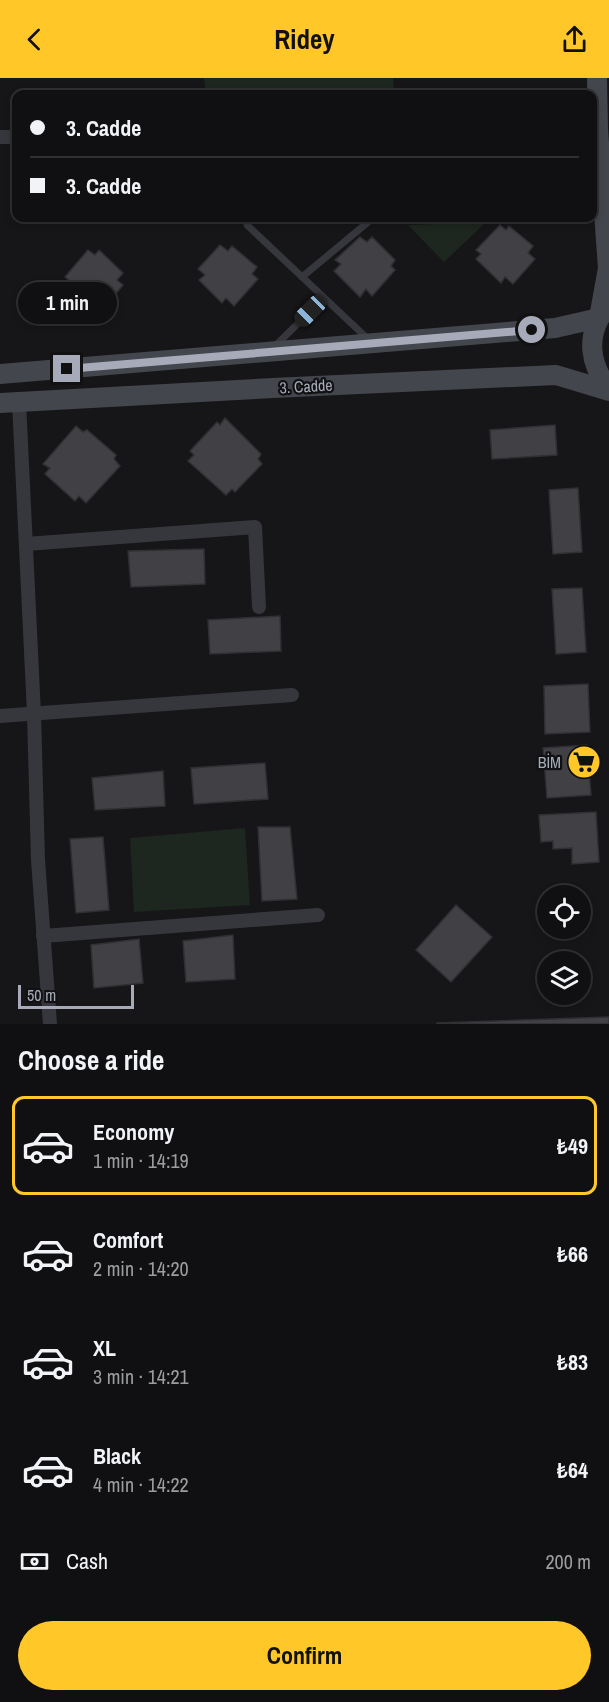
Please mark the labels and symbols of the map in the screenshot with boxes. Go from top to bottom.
callout: 1 min [17,282,116,324]
car [291,292,329,330]
route start [518,316,545,343]
route end [53,355,80,382]
street label: 3. Cadde [279,374,333,398]
supermarket icon: BİM [566,744,602,780]
place label: BİM [538,751,561,773]
scale bar [18,982,134,1010]

